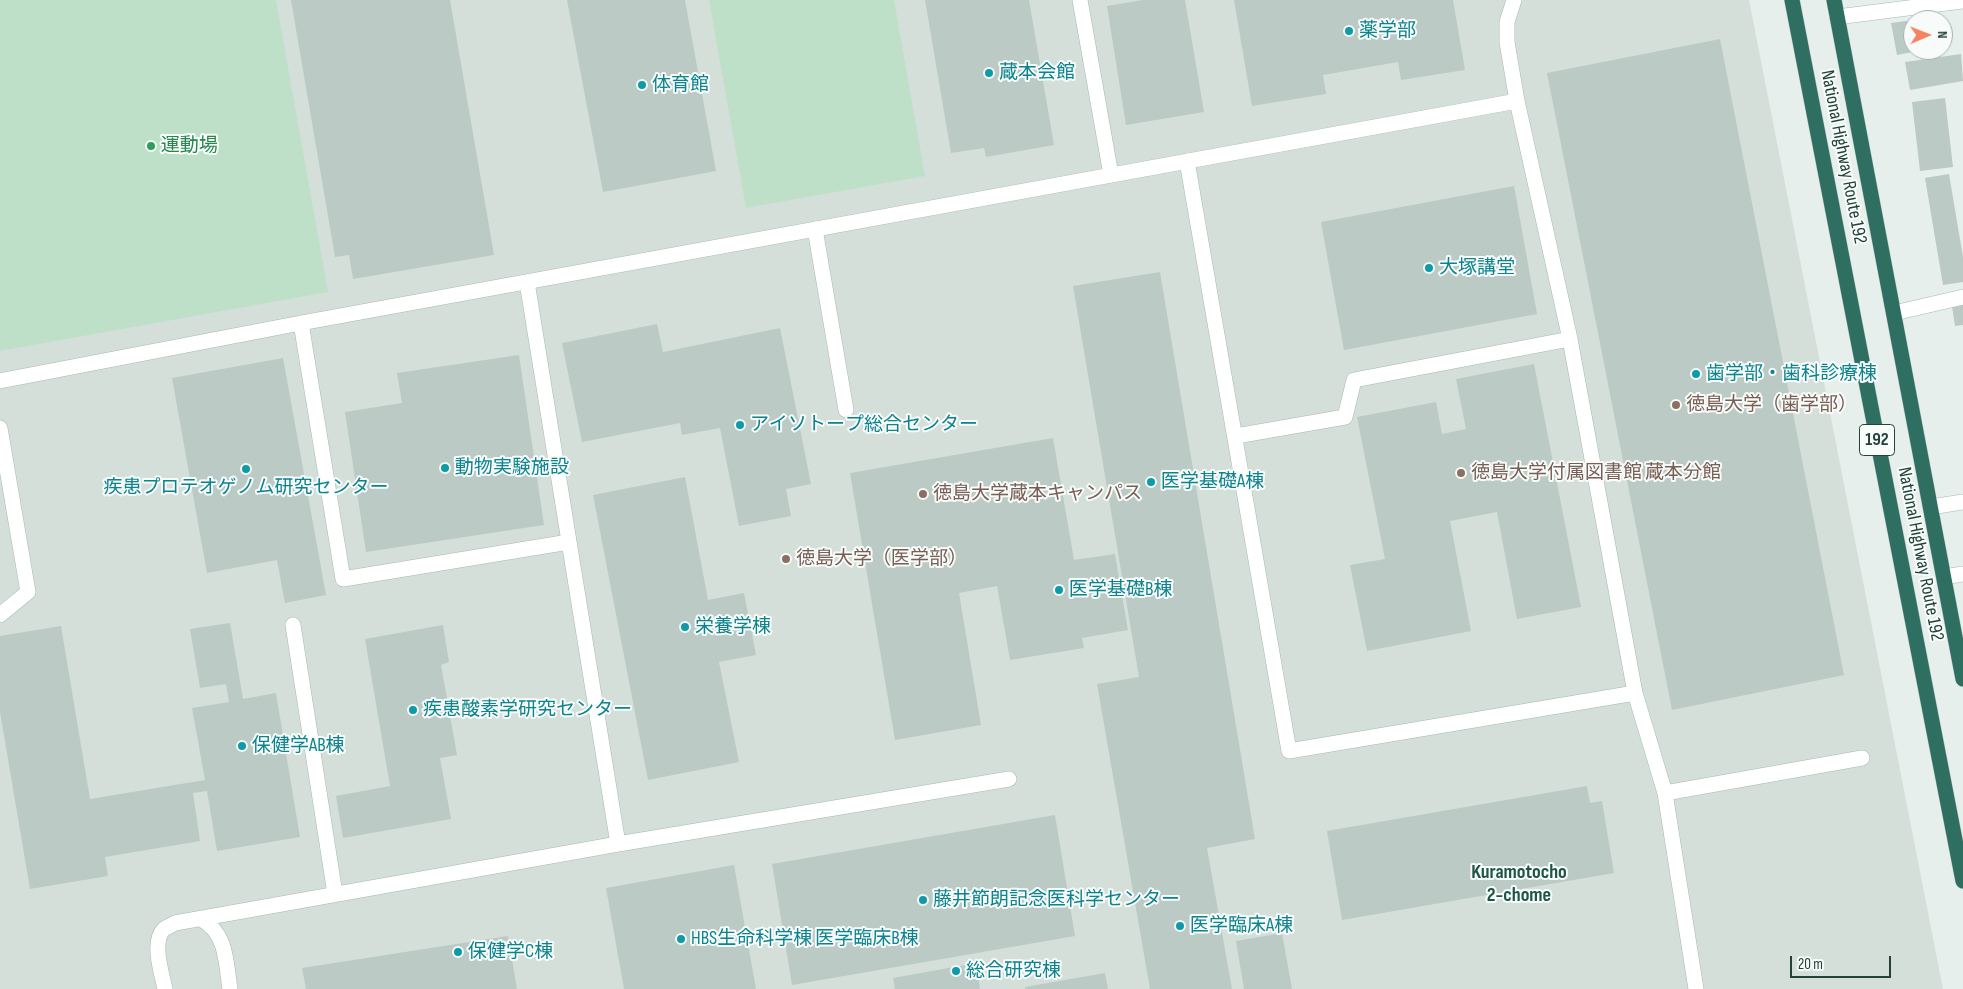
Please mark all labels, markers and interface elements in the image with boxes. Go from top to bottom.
north arrow [1903,10,1953,60]
place label: 薬学部 [1359,20,1416,42]
marker: 薬学部 [1343,25,1355,37]
text: N [1934,31,1951,39]
place label: 蔵本会館 [999,62,1075,84]
marker: 蔵本会館 [983,67,995,79]
street label: National Highway Route 192 [1815,68,1871,246]
place label: 体育館 [652,74,709,96]
marker: 体育館 [636,79,648,91]
place label: 運動場 [161,135,218,157]
marker: 運動場 [145,140,157,152]
place label: 大塚講堂 [1439,257,1515,279]
marker: 大塚講堂 [1423,262,1435,274]
place label: 歯学部・歯科診療棟 [1706,363,1877,385]
marker: 歯学部・歯科診療棟 [1690,368,1702,380]
place label: 徳島大学（歯学部） [1686,394,1857,416]
marker: 徳島大学（歯学部） [1670,399,1682,411]
place label: アイソトープ総合センター [750,414,978,436]
marker: アイソトープ総合センター [734,419,746,431]
road number: 192 [1860,424,1894,456]
place label: 動物実験施設 [455,457,569,479]
marker: 動物実験施設 [439,462,451,474]
place label: 徳島大学付属図書館 蔵本分館 [1471,462,1721,484]
marker: 疾患プロテオゲノム研究センター [240,463,252,475]
street label: National Highway Route 192 [1892,465,1948,643]
marker: 徳島大学付属図書館 蔵本分館 [1455,467,1467,479]
place label: 医学基礎A棟 [1161,471,1264,493]
marker: 医学基礎A棟 [1145,476,1157,488]
place label: 疾患プロテオゲノム研究センター [104,477,388,499]
place label: 徳島大学蔵本キャンパス [933,483,1142,505]
marker: 徳島大学蔵本キャンパス [917,488,929,500]
place label: 徳島大学（医学部） [796,548,967,570]
marker: 徳島大学（医学部） [780,553,792,565]
place label: 医学基礎B棟 [1069,579,1172,601]
marker: 医学基礎B棟 [1053,584,1065,596]
place label: 栄養学棟 [695,616,771,638]
marker: 栄養学棟 [679,621,691,633]
place label: 疾患酸素学研究センター [423,699,632,721]
marker: 疾患酸素学研究センター [407,704,419,716]
place label: 保健学AB棟 [252,735,345,757]
marker: 保健学AB棟 [236,740,248,752]
district label: Kuramotocho 2-chome [1471,861,1567,908]
place label: 藤井節朗記念医科学センター [933,889,1180,911]
marker: 藤井節朗記念医科学センター [917,894,929,906]
place label: 医学臨床A棟 [1190,915,1293,937]
marker: 医学臨床A棟 [1174,920,1186,932]
place label: HBS生命科学棟 医学臨床B棟 [691,928,919,950]
marker: HBS生命科学棟 医学臨床B棟 [675,933,687,945]
place label: 保健学C棟 [468,941,553,963]
marker: 保健学C棟 [452,946,464,958]
scale bar [1793,946,1894,978]
text: 20 m [1798,955,1823,974]
place label: 総合研究棟 [966,960,1061,982]
marker: 総合研究棟 [950,965,962,977]

